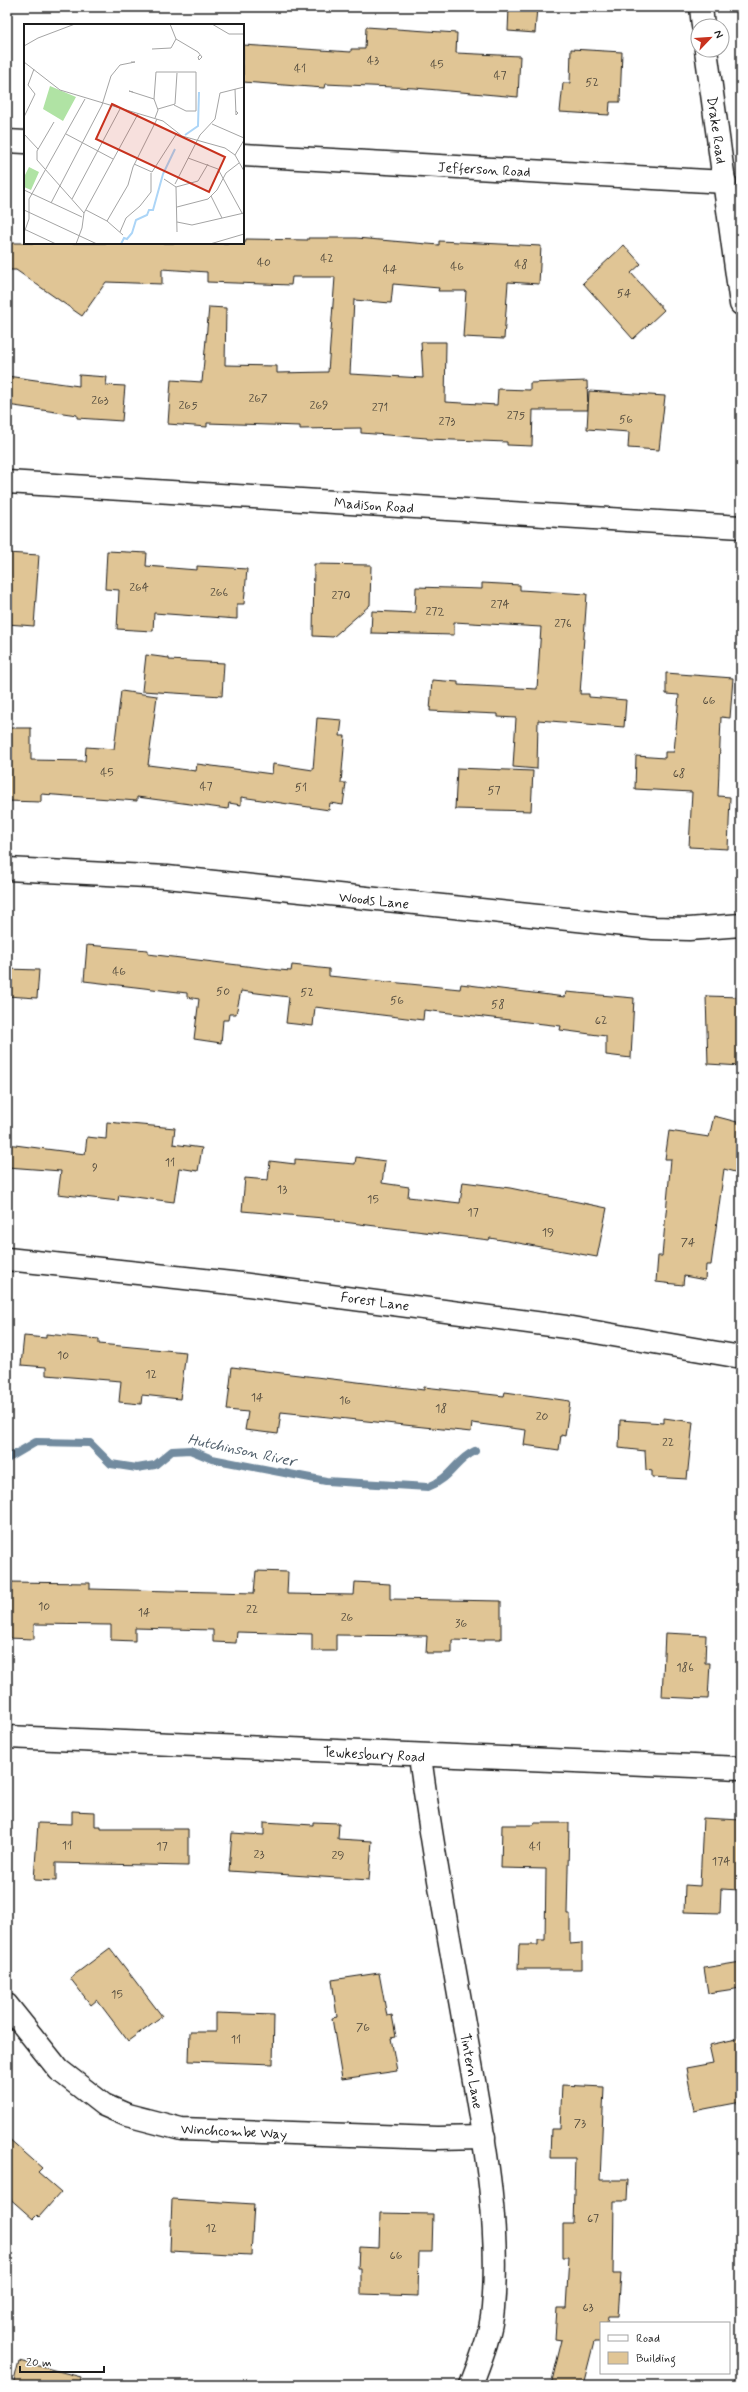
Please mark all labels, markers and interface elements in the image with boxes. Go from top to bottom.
north arrow [690,18,730,58]
inset map [24,24,244,244]
text: N [710,28,726,40]
house number: 43 [367,53,379,69]
house number: 45 [430,57,444,73]
house number: 41 [294,61,306,77]
house number: 47 [493,68,507,84]
house number: 52 [585,75,599,91]
street label: Drake Road [702,95,730,165]
street label: Jefferson Road [437,159,531,181]
house number: 42 [320,251,334,267]
house number: 40 [257,255,271,271]
house number: 48 [514,257,528,273]
house number: 46 [450,259,464,275]
house number: 44 [383,262,397,278]
house number: 54 [617,286,631,302]
house number: 267 [248,391,268,407]
house number: 263 [91,393,109,409]
house number: 265 [178,398,198,414]
house number: 269 [310,398,328,414]
house number: 271 [372,400,388,416]
house number: 275 [507,408,526,424]
house number: 56 [619,412,633,428]
house number: 273 [439,414,456,430]
street label: Madison Road [333,494,414,518]
house number: 264 [129,580,149,596]
house number: 266 [210,585,228,601]
house number: 270 [331,588,351,604]
house number: 274 [491,597,509,613]
house number: 272 [425,604,445,620]
house number: 276 [554,616,572,632]
house number: 66 [703,693,716,709]
house number: 45 [100,765,114,781]
house number: 68 [673,766,685,782]
house number: 47 [199,779,213,795]
house number: 51 [295,780,307,796]
house number: 57 [487,783,501,799]
street label: Woods Lane [338,888,410,914]
house number: 46 [112,964,126,980]
house number: 50 [216,984,230,1000]
house number: 52 [300,985,314,1001]
house number: 56 [390,993,404,1009]
house number: 58 [491,997,505,1013]
house number: 62 [595,1013,607,1029]
house number: 11 [165,1155,175,1171]
house number: 9 [92,1160,98,1176]
house number: 13 [277,1182,287,1198]
house number: 15 [367,1192,379,1208]
house number: 17 [467,1205,479,1221]
house number: 19 [542,1225,554,1241]
house number: 74 [681,1235,695,1251]
street label: Forest Lane [339,1288,410,1316]
house number: 10 [57,1348,69,1364]
house number: 12 [145,1367,157,1383]
house number: 14 [251,1390,263,1406]
house number: 16 [339,1393,351,1409]
house number: 18 [435,1401,447,1417]
house number: 20 [536,1409,549,1425]
water label: Hutchinson River [186,1430,300,1473]
house number: 22 [662,1435,674,1451]
house number: 10 [38,1599,50,1615]
house number: 22 [246,1602,258,1618]
house number: 14 [138,1605,150,1621]
house number: 26 [341,1610,354,1626]
house number: 36 [455,1616,467,1632]
house number: 186 [676,1660,694,1676]
street label: Tewkesbury Road [322,1743,425,1767]
house number: 11 [62,1838,72,1854]
house number: 17 [156,1839,168,1855]
house number: 41 [529,1839,541,1855]
house number: 23 [254,1847,264,1863]
house number: 29 [331,1848,345,1864]
house number: 174 [712,1854,730,1870]
house number: 15 [111,1987,123,2003]
house number: 76 [356,2020,370,2036]
house number: 11 [231,2032,241,2048]
street label: Tintern Lane [456,2032,487,2110]
house number: 73 [574,2116,586,2132]
street label: Winchcombe Way [180,2120,288,2144]
house number: 67 [587,2211,599,2227]
house number: 12 [205,2221,217,2237]
house number: 66 [390,2248,403,2264]
house number: 63 [582,2300,594,2316]
legend [600,2322,730,2374]
text: Road [636,2331,660,2347]
scale bar [20,2348,104,2374]
text: Building [636,2351,676,2368]
text: 20 m [26,2355,52,2371]

